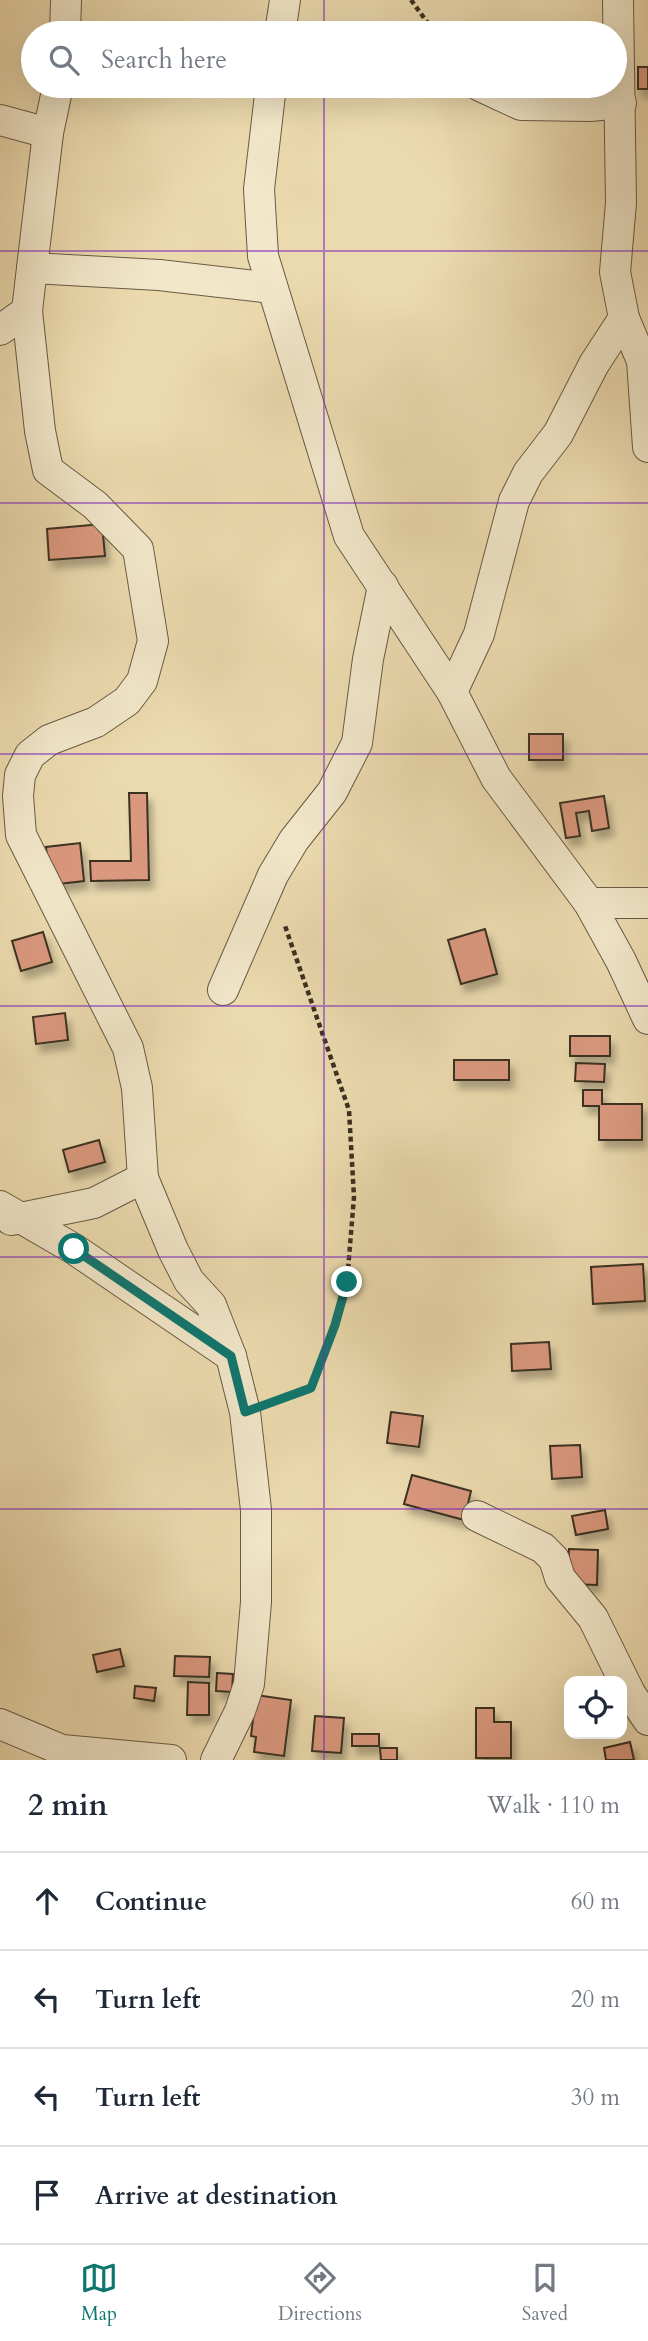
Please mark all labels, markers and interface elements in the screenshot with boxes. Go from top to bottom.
search box [21,21,627,98]
icon: search [45,41,83,79]
text: Search here [101,42,227,77]
route start [58,1233,89,1264]
route end [331,1266,362,1297]
map controls [564,1676,627,1739]
button: locate [564,1676,627,1739]
text: 2 min [28,1785,108,1826]
text: Walk · 110 m [487,1790,620,1821]
icon: ahead [28,1882,66,1920]
text: Continue [95,1884,207,1919]
text: 60 m [571,1886,620,1917]
icon: left [28,1980,66,2018]
text: Turn left [95,1982,200,2017]
text: 20 m [571,1984,620,2015]
icon: left [28,2078,66,2116]
text: Turn left [95,2080,200,2115]
text: 30 m [571,2082,620,2113]
icon: arrive [28,2176,66,2214]
text: Arrive at destination [95,2178,338,2213]
tab: Map [80,2259,118,2327]
tab: Directions [278,2259,362,2327]
tab: Saved [522,2259,568,2327]

